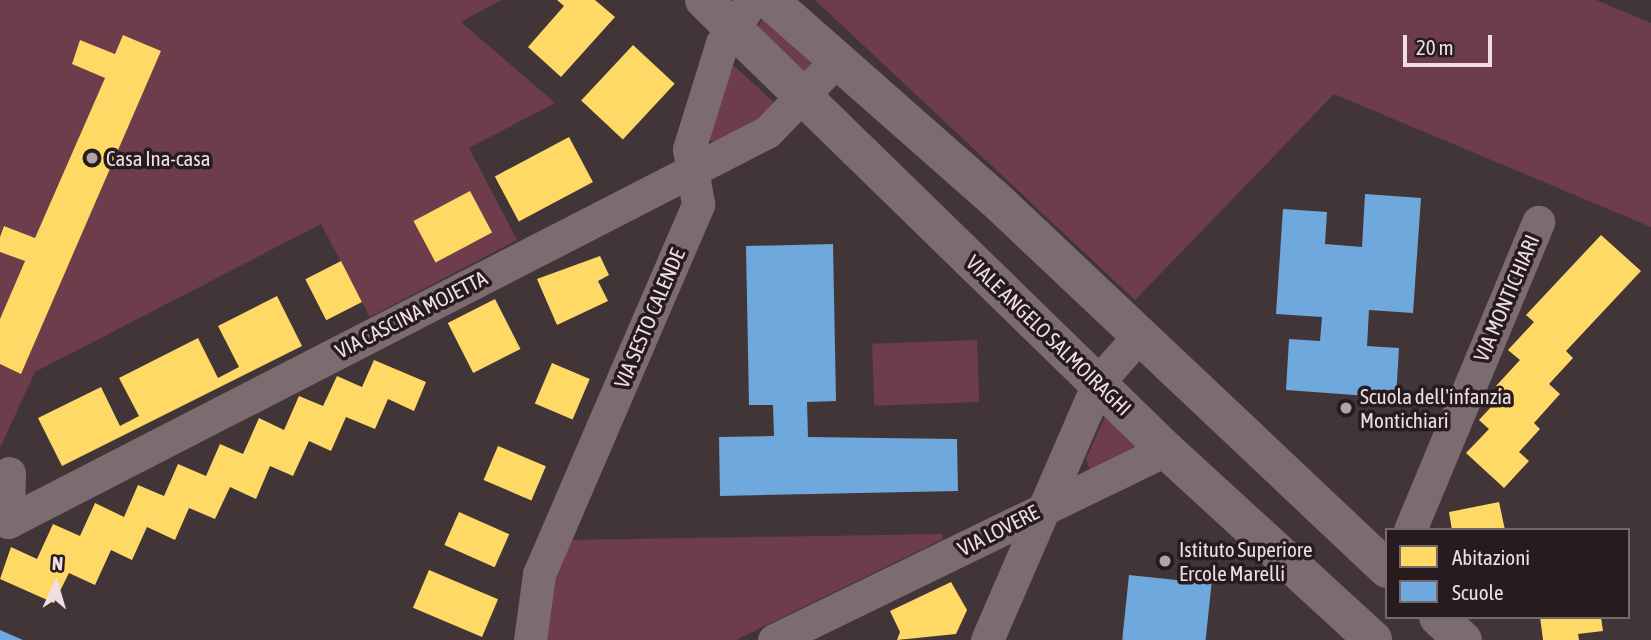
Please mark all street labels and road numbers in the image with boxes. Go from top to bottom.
street label: VIA MONTICHIARI [1468,231,1544,365]
street label: VIA SESTO CALENDE [608,244,690,392]
street label: VIALE ANGELO SALMOIRAGHI [961,250,1137,420]
street label: VIA CASCINA MOJETTA [331,265,491,363]
street label: VIA LOVERE [953,499,1043,561]

